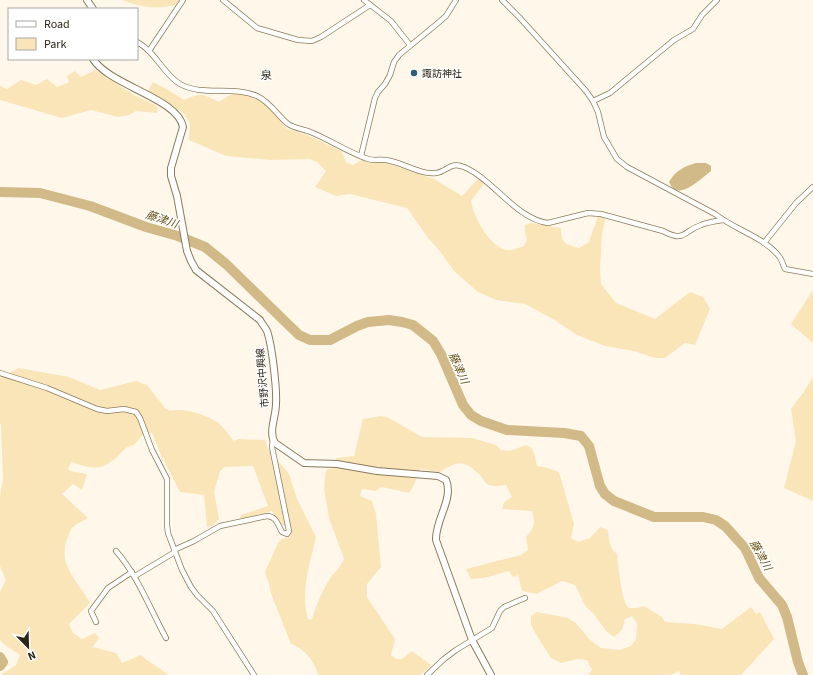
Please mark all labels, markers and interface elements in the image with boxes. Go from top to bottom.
legend [8,8,138,60]
text: Road [44,16,70,33]
text: Park [44,36,66,53]
place label: 諏訪神社 [422,67,462,81]
district label: 泉 [261,68,273,83]
marker: 諏訪神社 [409,68,419,78]
water label: 藤津川 [144,207,181,232]
street label: 市野沢中興線 [253,347,273,408]
water label: 藤津川 [445,350,473,387]
water label: 藤津川 [746,537,776,574]
north arrow [8,627,48,667]
text: N [25,647,38,664]

